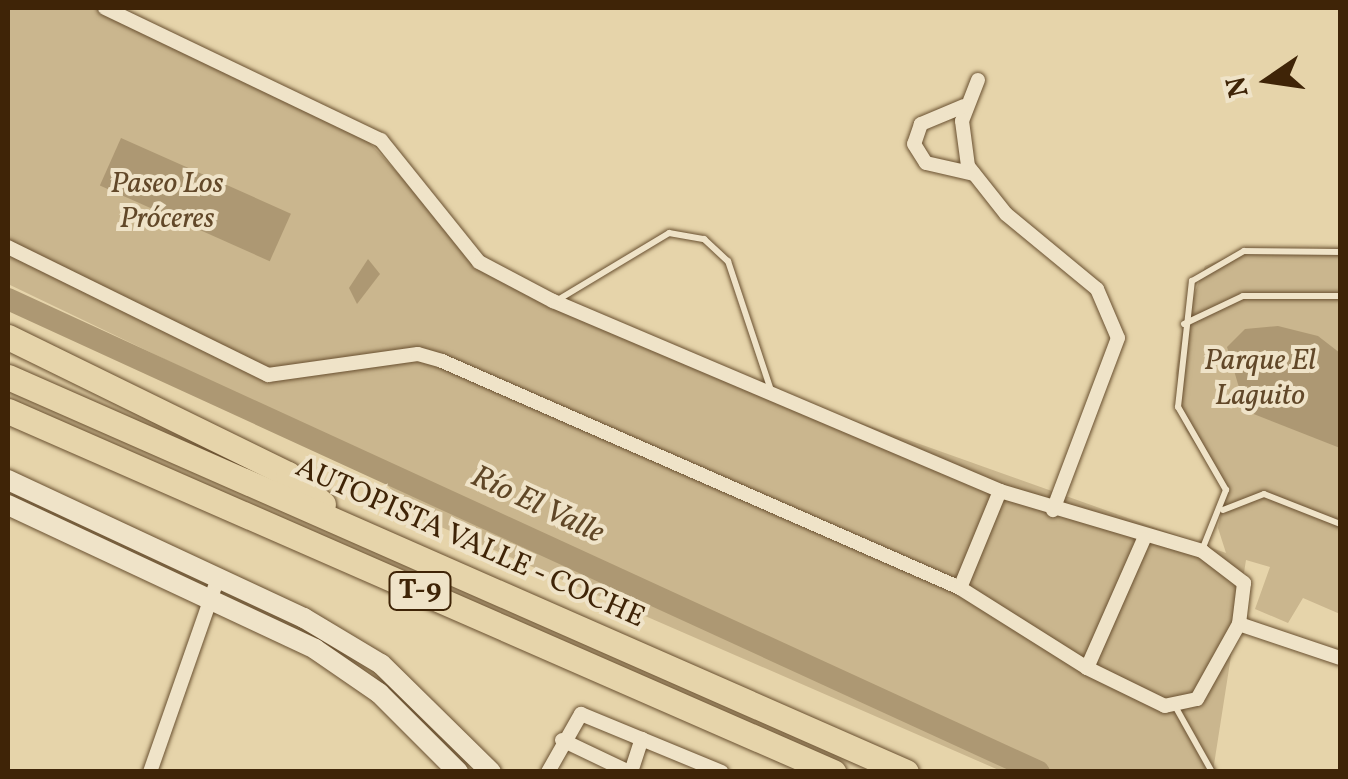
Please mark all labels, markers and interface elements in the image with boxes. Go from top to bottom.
north arrow [1218,30,1318,130]
text: N [1217,73,1260,101]
park label: Paseo Los Próceres [111,166,223,236]
park label: Parque El Laguito [1204,343,1316,414]
street label: AUTOPISTA VALLE - COCHE [289,449,651,637]
water label: Río El Valle [464,459,610,553]
road number: T-9 [388,568,452,614]

